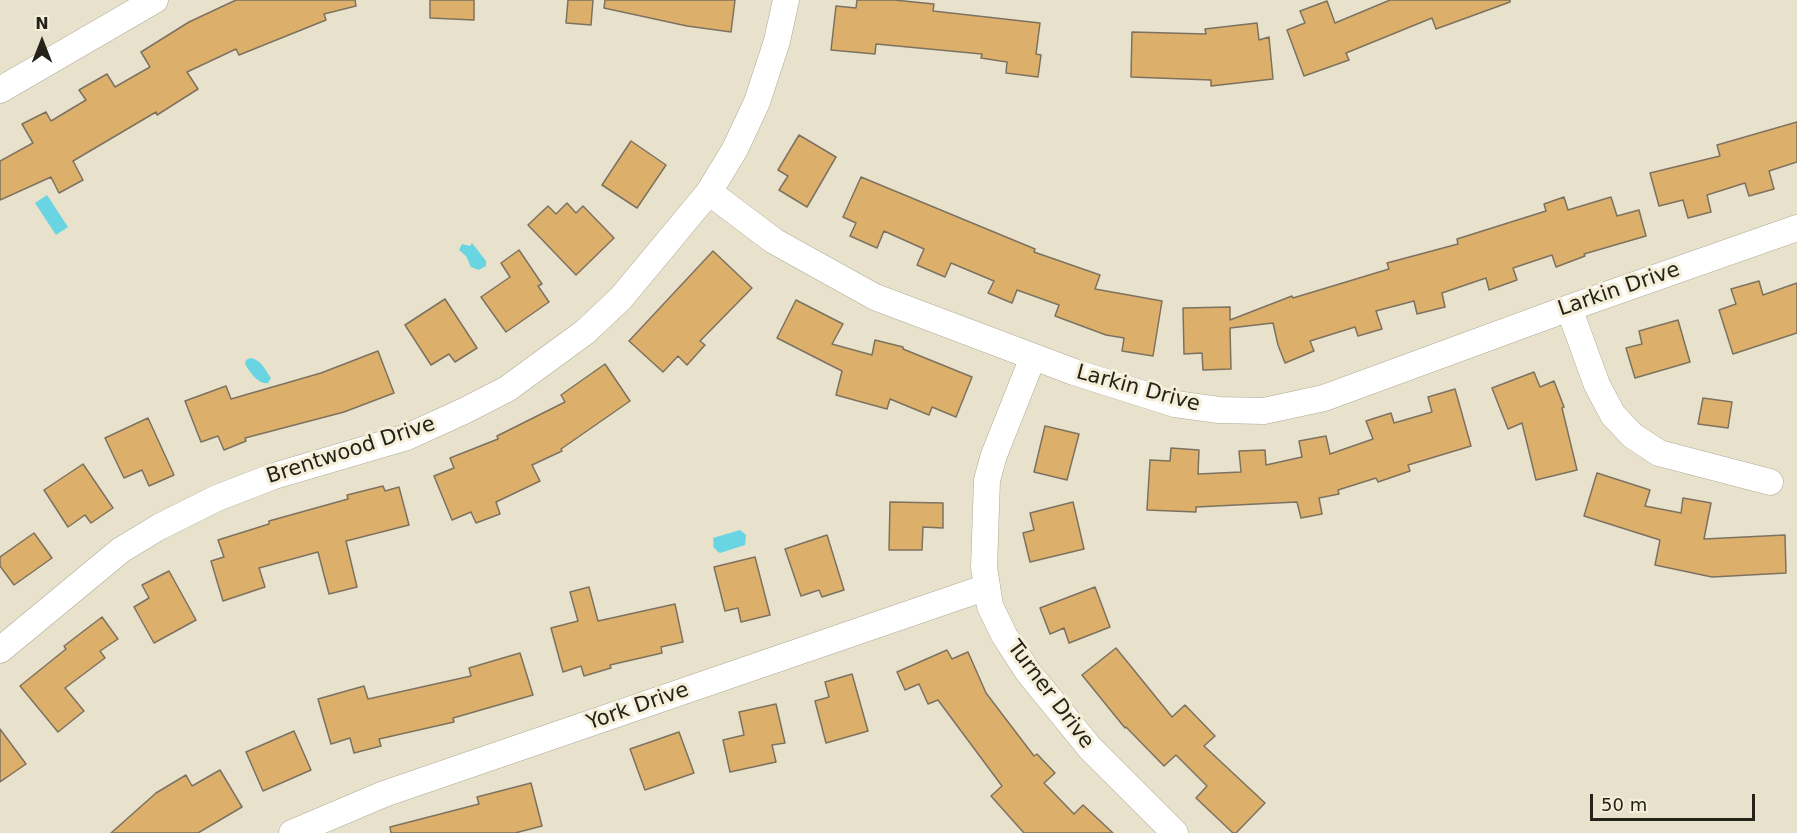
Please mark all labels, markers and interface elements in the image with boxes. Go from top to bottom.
north arrow [12,12,72,72]
text: N [35,14,49,33]
street label: Larkin Drive [1555,257,1683,323]
street label: Larkin Drive [1073,360,1203,418]
street label: Brentwood Drive [263,412,439,490]
street label: Turner Drive [1001,636,1099,754]
street label: York Drive [584,678,692,736]
scale bar [1593,782,1758,820]
text: 50 m [1601,794,1647,815]

